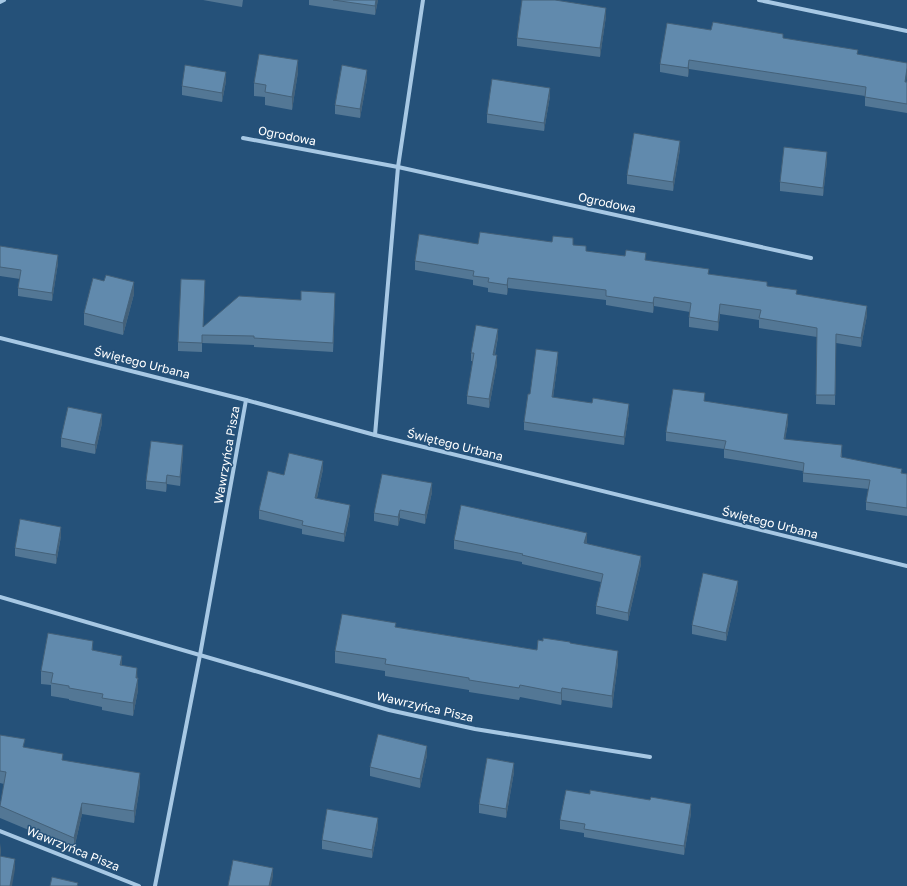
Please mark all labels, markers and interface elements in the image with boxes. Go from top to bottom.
street label: Ogrodowa [257,123,317,148]
street label: Ogrodowa [577,189,637,216]
street label: Świętego Urbana [92,343,192,382]
street label: Wawrzyńca Pisza [211,405,243,505]
street label: Świętego Urbana [405,425,505,464]
street label: Świętego Urbana [720,503,820,542]
street label: Wawrzyńca Pisza [375,688,475,725]
street label: Wawrzyńca Pisza [24,823,122,874]

